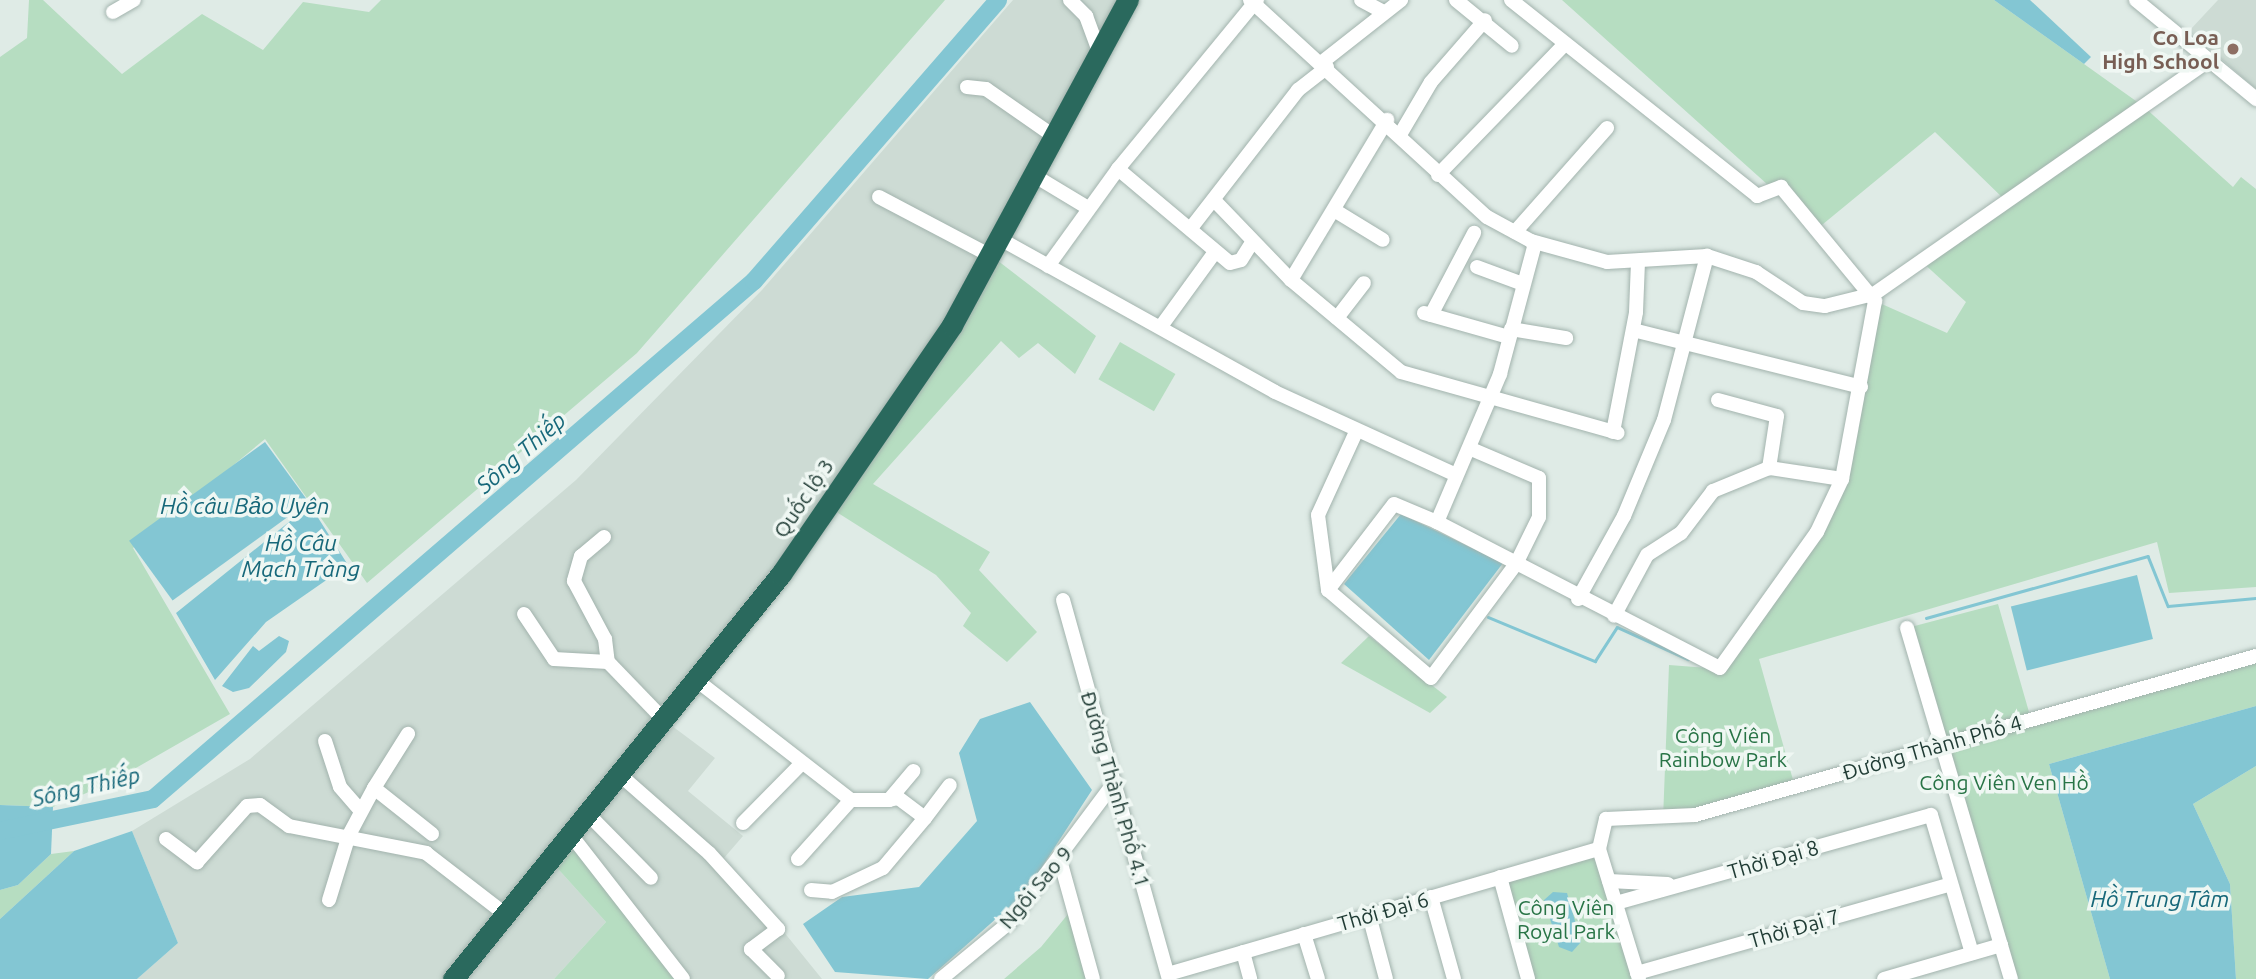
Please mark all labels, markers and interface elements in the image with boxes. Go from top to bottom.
place label: Co Loa High School [2102,24,2219,74]
marker: Co Loa High School [2225,41,2241,57]
water label: Sông Thiếp [471,407,571,499]
street label: Quốc lộ 3 [768,454,838,542]
water label: Hồ câu Bảo Uyên [160,492,330,520]
water label: Hồ Câu Mạch Tràng [242,529,360,583]
street label: Đường Thành Phố 4.1 [1076,688,1156,890]
street label: Đường Thành Phố 4 [1839,709,2025,785]
park label: Công Viên Rainbow Park [1659,722,1787,772]
water label: Sông Thiếp [29,761,143,813]
park label: Công Viên Ven Hồ [1919,769,2089,795]
street label: Thời Đại 8 [1725,834,1821,884]
street label: Ngôi Sao 9 [993,841,1077,933]
water label: Hồ Trung Tâm [2090,885,2230,913]
street label: Thời Đại 6 [1335,886,1431,936]
park label: Công Viên Royal Park [1517,894,1615,944]
street label: Thời Đại 7 [1746,903,1842,953]

